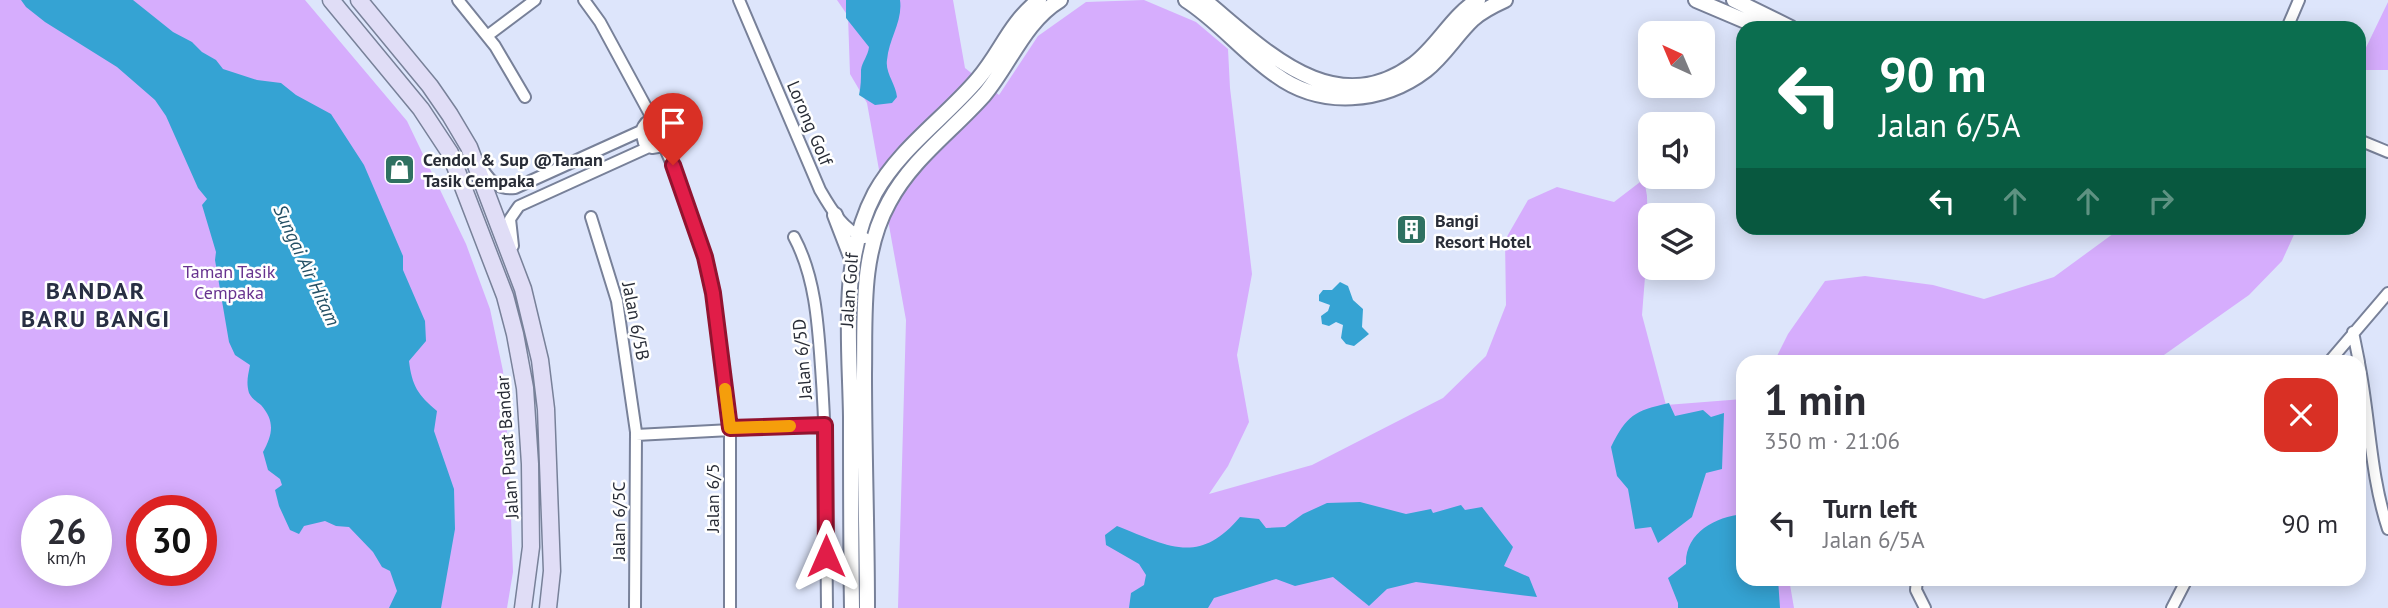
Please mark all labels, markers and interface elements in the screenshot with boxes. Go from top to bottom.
north arrow [1638,21,1715,98]
map controls [1638,21,1715,280]
text: 90 m [1879,42,1986,106]
icon: left [1764,49,1855,140]
street label: Lorong Golf [782,77,839,170]
pin [643,93,703,165]
icon: arrive [654,104,692,142]
text: Jalan 6/5A [1879,104,2020,146]
button: sound [1638,112,1715,189]
place label: Cendol & Sup @Taman Tasik Cempaka [423,148,603,192]
shop icon: Cendol & Sup @Taman Tasik Cempaka [383,152,417,186]
icon: left [1923,182,1961,220]
icon: ahead [1996,182,2034,220]
icon: ahead [2069,182,2107,220]
icon: right [2142,182,2180,220]
water label: Sungai Air Hitam [268,201,346,329]
button: layers [1638,203,1715,280]
place label: Bangi Resort Hotel [1435,209,1532,253]
building icon: Bangi Resort Hotel [1395,213,1429,247]
street label: Jalan Golf [835,251,863,329]
park label: Taman Tasik Cempaka [183,260,276,304]
district label: BANDAR BARU BANGI [21,275,171,334]
street label: Jalan 6/5B [617,279,655,362]
street label: Jalan 6/5D [787,318,817,401]
text: 1 min [1764,372,1866,427]
street label: Jalan Pusat Bandar [491,375,524,520]
button: close [2264,378,2338,452]
text: 350 m · 21:06 [1764,426,1900,455]
street label: Jalan 6/5 [701,464,724,534]
street label: Jalan 6/5C [607,481,630,562]
text: Turn left [1823,492,1917,525]
speed limit sign: 30 [126,495,217,586]
icon: left [1764,504,1802,542]
text: 90 m [2282,507,2338,540]
text: 26 [47,508,86,554]
position arrow [789,519,863,593]
text: Jalan 6/5A [1823,525,1925,554]
text: km/h [47,546,86,569]

